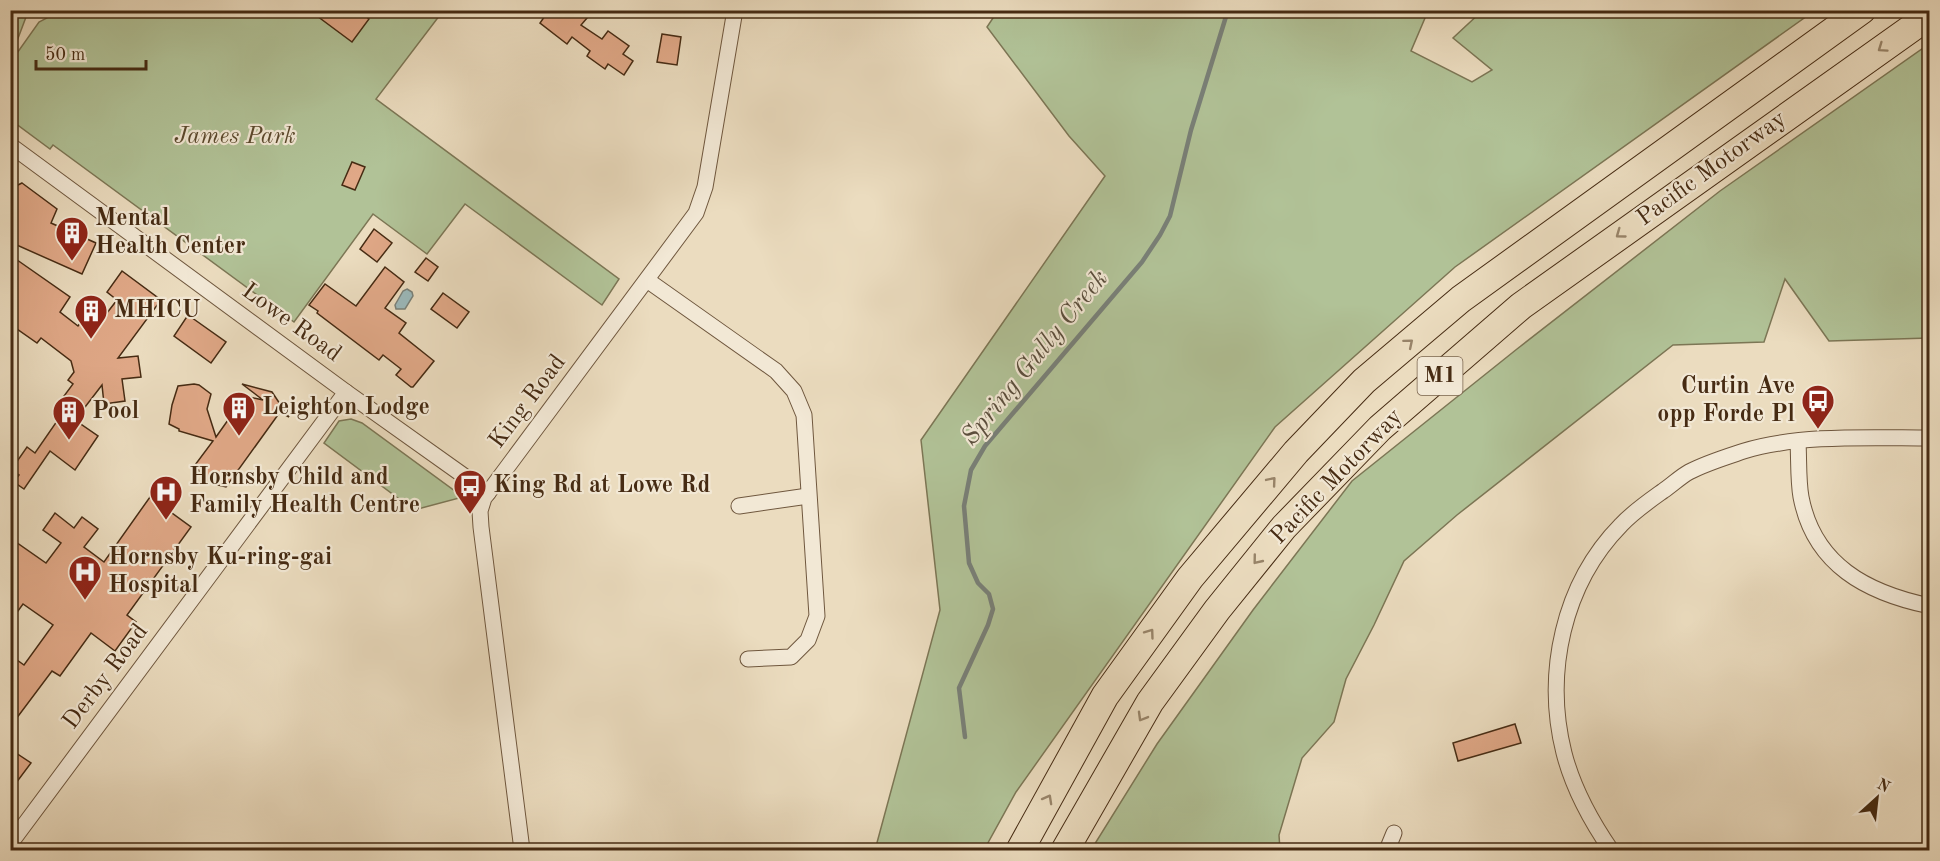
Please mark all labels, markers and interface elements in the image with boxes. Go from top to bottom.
scale bar [36,33,146,71]
one-way arrow [1877,41,1888,52]
text: 50 m [45,46,85,64]
street label: Pacific Motorway [1633,107,1791,231]
park label: James Park [174,125,296,149]
place label: Mental Health Center [95,207,246,259]
building icon: Mental Health Center [54,215,90,262]
one-way arrow [1616,227,1627,238]
water label: Spring Gully Creek [957,265,1113,451]
street label: Lowe Road [237,279,345,367]
building icon: MHICU [73,293,109,340]
place label: MHICU [114,299,201,323]
one-way arrow [1402,339,1413,350]
street label: King Road [485,351,571,453]
road number: M1 [1418,357,1462,395]
place label: Curtin Ave opp Forde Pl [1657,375,1795,427]
bus stop icon: Curtin Ave opp Forde Pl [1800,383,1836,430]
building icon: Leighton Lodge [221,390,257,437]
building icon: Pool [51,394,87,441]
place label: Leighton Lodge [262,396,430,420]
place label: Pool [92,400,139,424]
street label: Pacific Motorway [1266,404,1408,549]
place label: Hornsby Child and Family Health Centre [189,466,420,518]
bus stop icon: King Rd at Lowe Rd [452,468,488,515]
hospital icon: Hornsby Child and Family Health Centre [148,474,184,521]
place label: King Rd at Lowe Rd [493,474,710,498]
one-way arrow [1265,477,1276,488]
place label: Hornsby Ku-ring-gai Hospital [108,546,332,598]
one-way arrow [1254,553,1265,564]
hospital icon: Hornsby Ku-ring-gai Hospital [67,554,103,601]
street label: Derby Road [59,620,153,734]
one-way arrow [1143,629,1154,640]
one-way arrow [1137,711,1149,721]
north arrow [1847,768,1907,828]
text: N [1874,777,1893,797]
one-way arrow [1041,795,1052,805]

